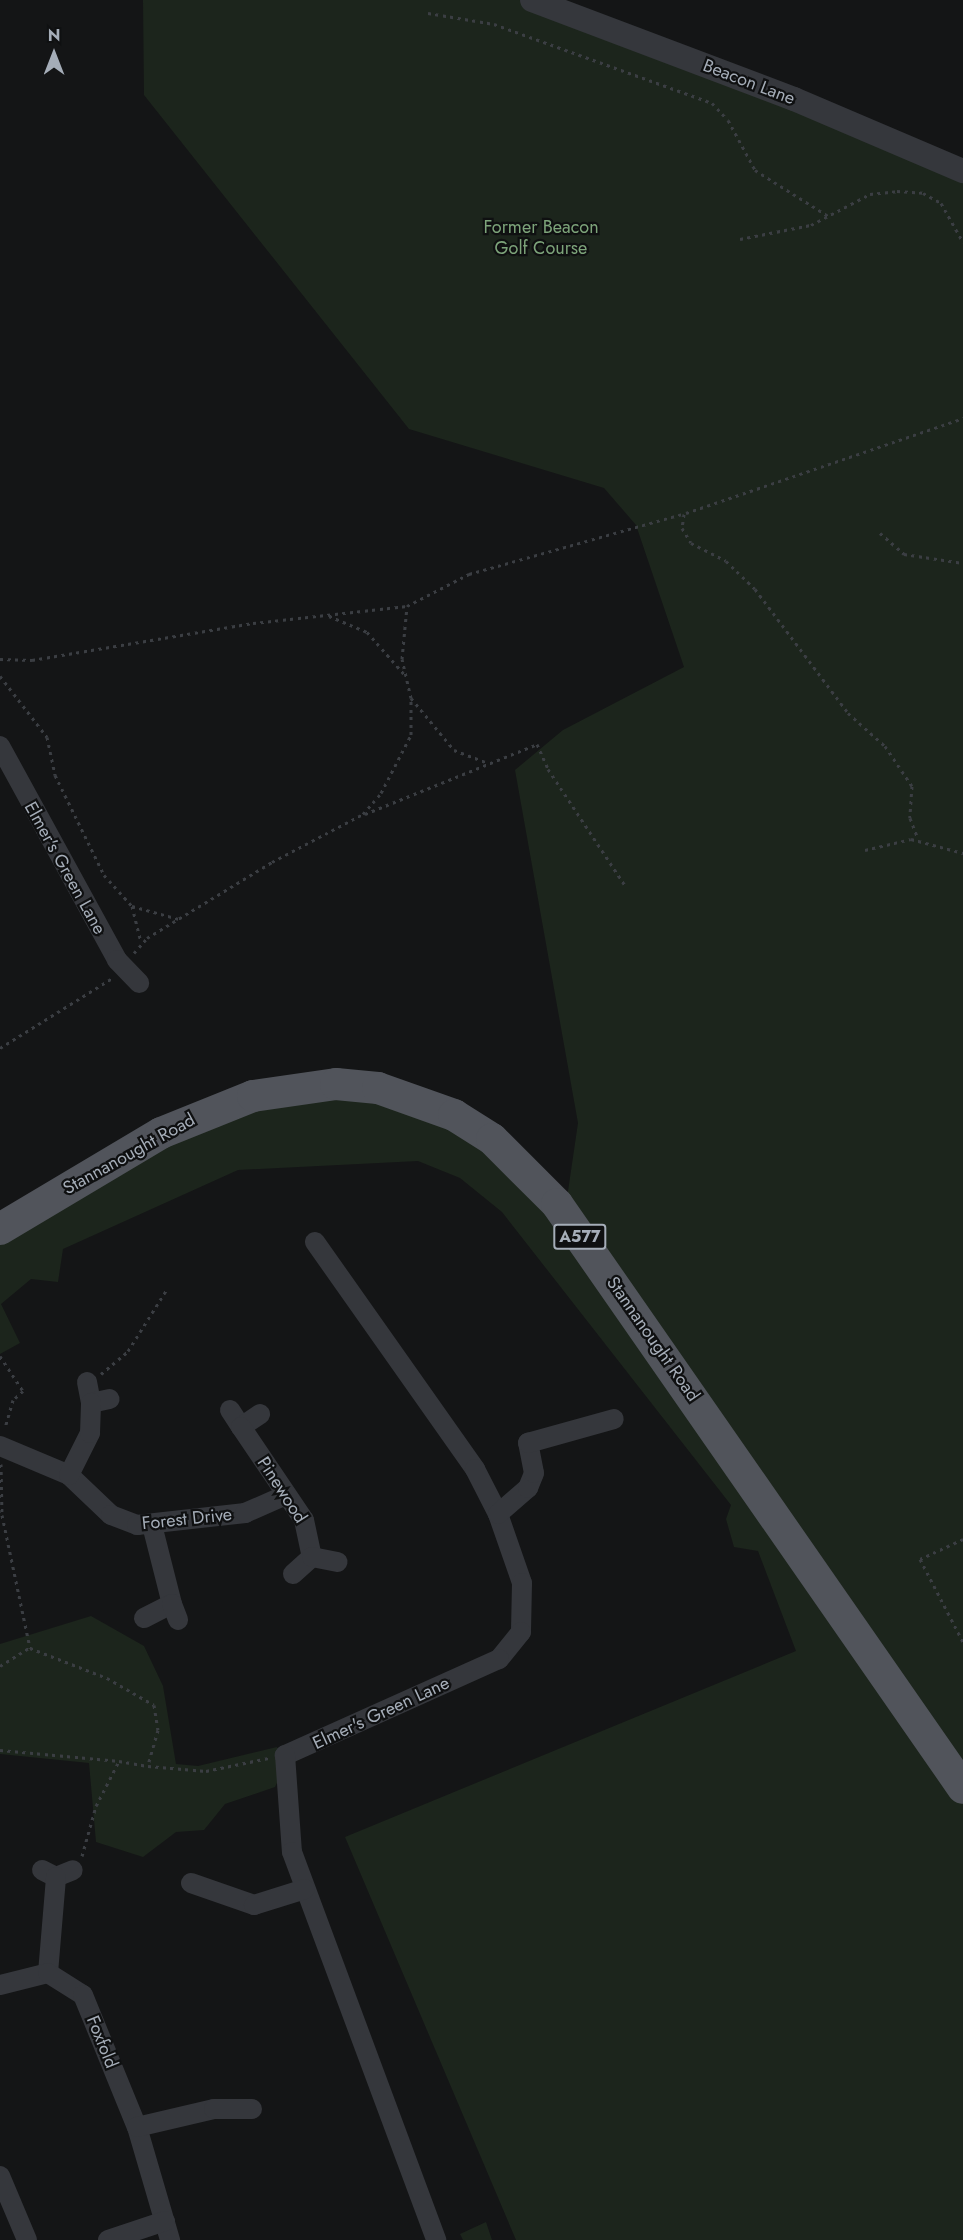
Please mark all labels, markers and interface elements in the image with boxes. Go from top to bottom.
north arrow [24,24,84,84]
text: N [48,24,60,47]
street label: Beacon Lane [700,55,798,109]
park label: Former Beacon Golf Course [483,217,599,260]
street label: Elmer's Green Lane [20,798,110,938]
street label: Stannanought Road [59,1109,199,1199]
road number: A577 [553,1224,607,1250]
street label: Stannanought Road [602,1272,704,1406]
street label: Pinewood [253,1453,311,1527]
street label: Forest Drive [141,1504,233,1534]
street label: Elmer's Green Lane [309,1672,453,1754]
street label: Foxfold [82,2012,122,2072]

